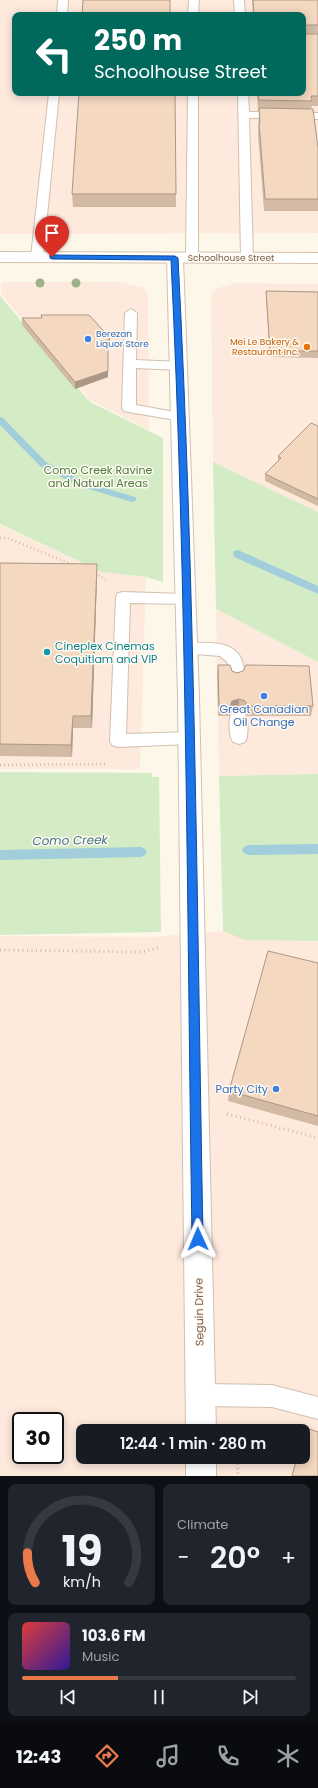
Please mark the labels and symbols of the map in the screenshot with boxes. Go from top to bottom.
pin [35,216,69,257]
street label: Schoolhouse Street [188,252,274,264]
place label: Berezan Liquor Store [96,328,149,350]
marker: Berezan Liquor Store [83,334,93,344]
place label: Mei Le Bakery & Restaurant Inc. [230,336,299,358]
marker: Mei Le Bakery & Restaurant Inc. [302,342,312,352]
park label: Como Creek Ravine and Natural Areas [44,462,152,491]
place label: Cineplex Cinemas Coquitlam and VIP [55,638,158,667]
marker: Cineplex Cinemas Coquitlam and VIP [42,647,52,657]
marker: Great Canadian Oil Change [259,691,269,701]
place label: Great Canadian Oil Change [220,701,308,730]
water label: Como Creek [32,831,109,849]
place label: Party City [216,1081,269,1097]
marker: Party City [271,1084,281,1094]
position arrow [177,1218,219,1260]
street label: Seguin Drive [190,1278,208,1346]
speed limit sign: 30 [12,1412,64,1464]

